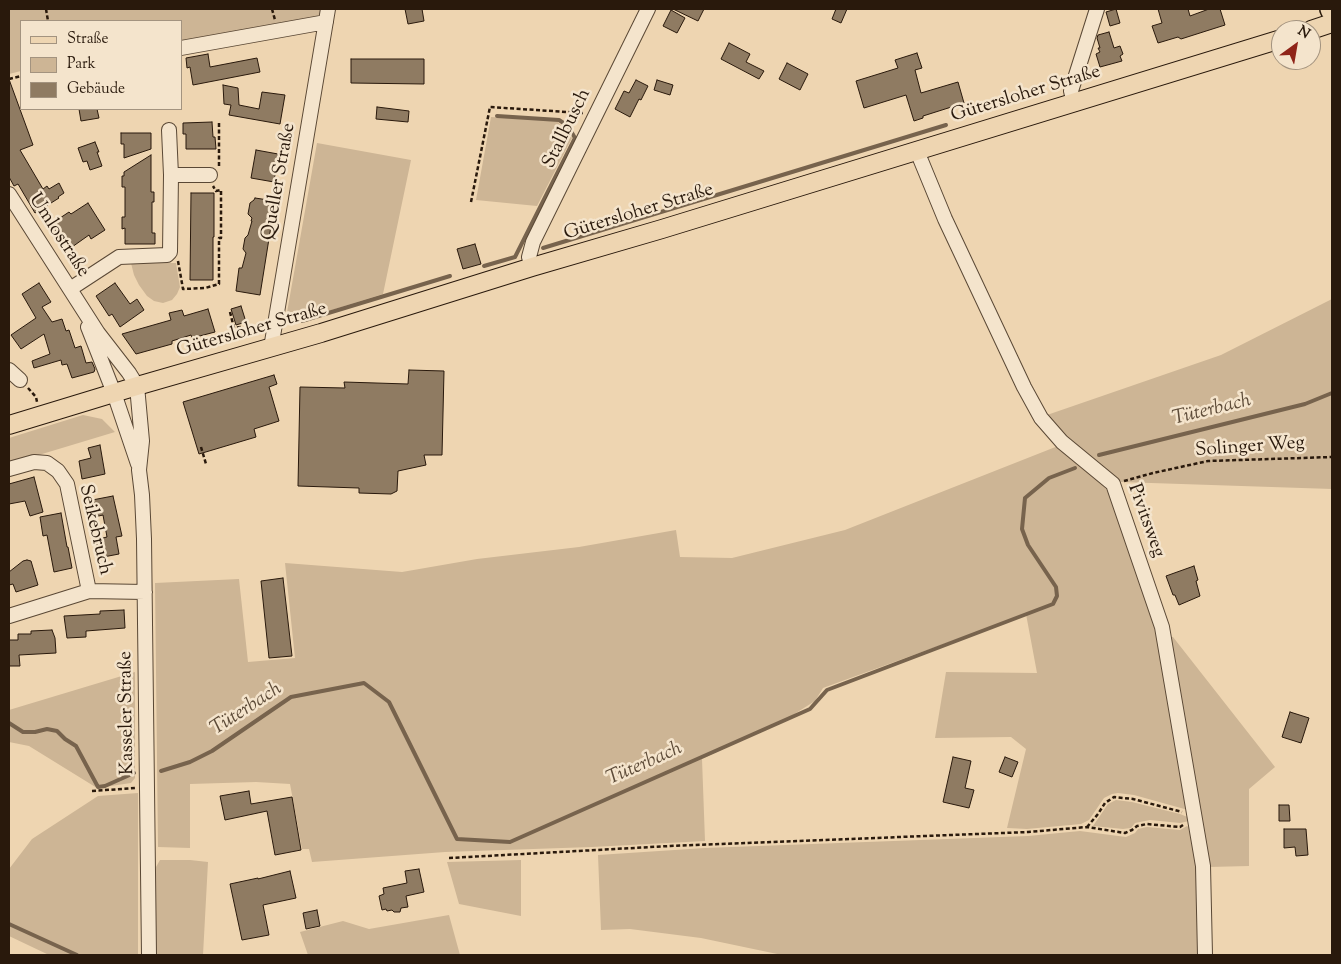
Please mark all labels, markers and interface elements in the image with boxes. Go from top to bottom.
legend [20,20,182,110]
north arrow [1271,20,1321,70]
text: N [1293,22,1313,45]
text: Straße [67,29,109,50]
text: Park [67,54,96,75]
street label: Gütersloher Straße [948,61,1104,129]
text: Gebäude [67,79,125,100]
street label: Stallbusch [539,85,597,173]
street label: Queller Straße [258,122,302,242]
street label: Gütersloher Straße [561,179,717,247]
street label: Umlostraße [22,190,94,282]
street label: Gütersloher Straße [174,299,330,363]
water label: Tüterbach [1170,390,1254,432]
street label: Solinger Weg [1194,433,1306,463]
street label: Pivitsweg [1121,481,1169,561]
street label: Seikebruch [73,482,115,578]
street label: Kasseler Straße [116,651,140,775]
water label: Tüterbach [207,678,287,742]
water label: Tüterbach [604,738,686,792]

